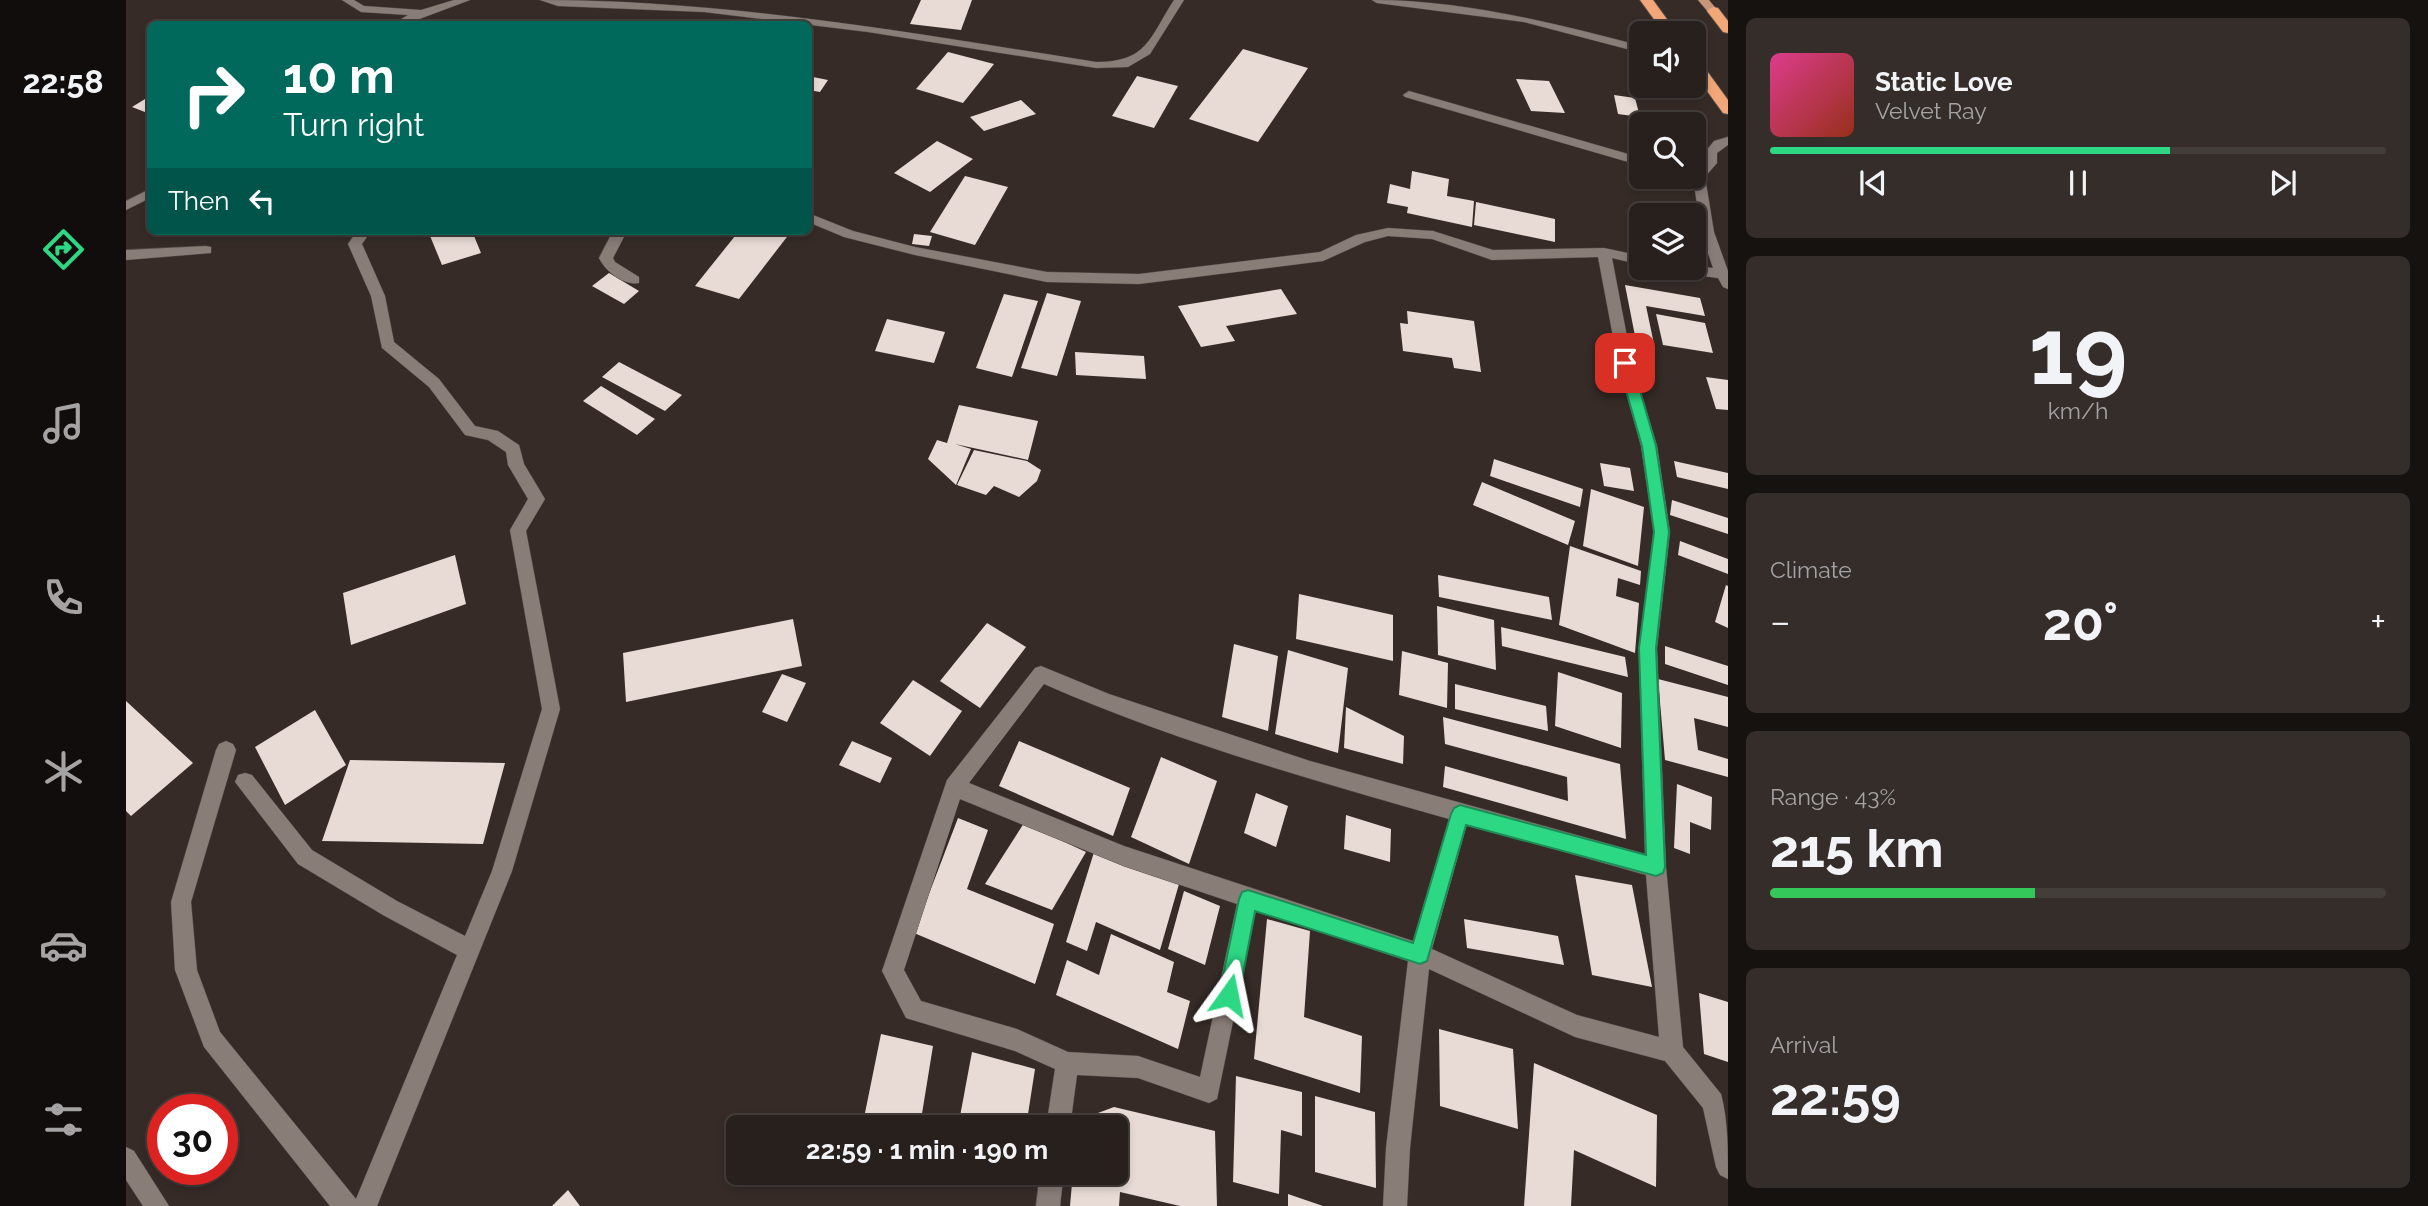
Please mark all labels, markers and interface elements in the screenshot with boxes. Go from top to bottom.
map controls [1629,21,1706,280]
button: sound [1629,21,1706,98]
text: 10 m [283,47,395,104]
icon: right [168,49,259,140]
text: 22:58 [22,63,104,100]
text: Static Love [1875,67,2013,97]
text: Velvet Ray [1875,97,1987,124]
text: Turn right [283,106,424,143]
button: search [1629,112,1706,189]
icon: previous [1854,164,1892,202]
icon: pause [2059,164,2097,202]
icon: next [2264,164,2302,202]
icon: left [243,182,281,220]
text: Then [168,186,229,216]
button: layers [1629,203,1706,280]
icon: directions [39,225,88,274]
text: 19 [2029,298,2127,405]
pin [1595,333,1655,393]
icon: arrive [1606,344,1644,382]
text: km/h [2048,397,2108,424]
icon: music [39,399,88,448]
text: Climate [1770,556,1852,583]
icon: phone [39,573,88,622]
text: 20° [2043,591,2118,652]
text: − [1770,599,1790,644]
text: + [2370,599,2386,644]
icon: climate [39,747,88,796]
text: Range · 43% [1770,783,1896,810]
text: 215 km [1770,818,1944,879]
icon: car [39,921,88,970]
position arrow [1192,958,1266,1032]
text: Arrival [1770,1031,1837,1058]
text: 22:59 [1770,1066,1901,1127]
speed limit sign: 30 [147,1094,238,1185]
icon: filters [39,1095,88,1144]
text: 22:59 · 1 min · 190 m [806,1135,1048,1165]

